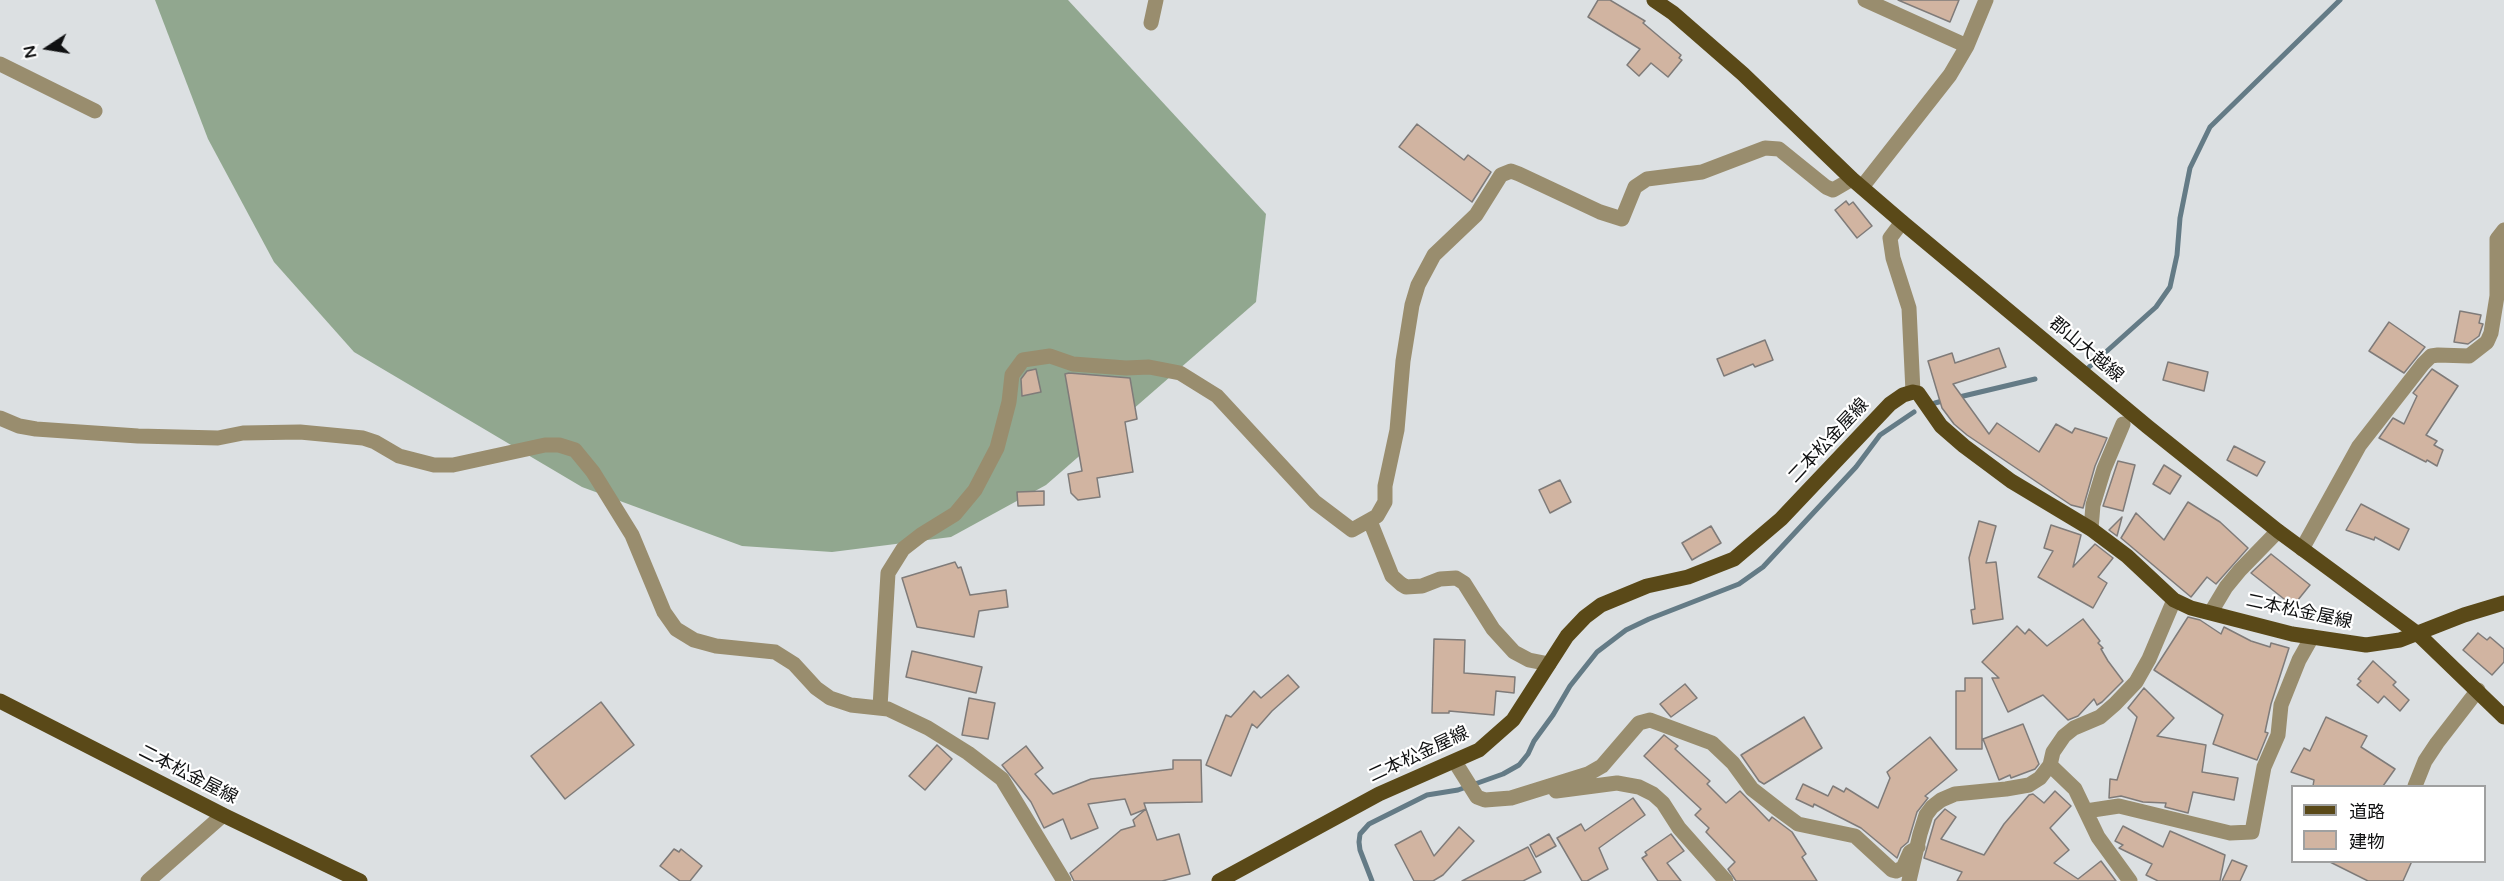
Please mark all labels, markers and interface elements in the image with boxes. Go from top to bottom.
north arrow [18,18,78,78]
text: N [19,43,42,60]
street label: 郡山大越線 [2045,313,2127,387]
street label: 二本松金屋線 [1784,394,1874,488]
street label: 二本松金屋線 [2244,590,2354,634]
street label: 二本松金屋線 [1365,722,1473,788]
street label: 二本松金屋線 [135,741,241,809]
legend [2291,785,2486,863]
text: 道路 [2349,801,2385,823]
text: 建物 [2349,831,2385,853]

